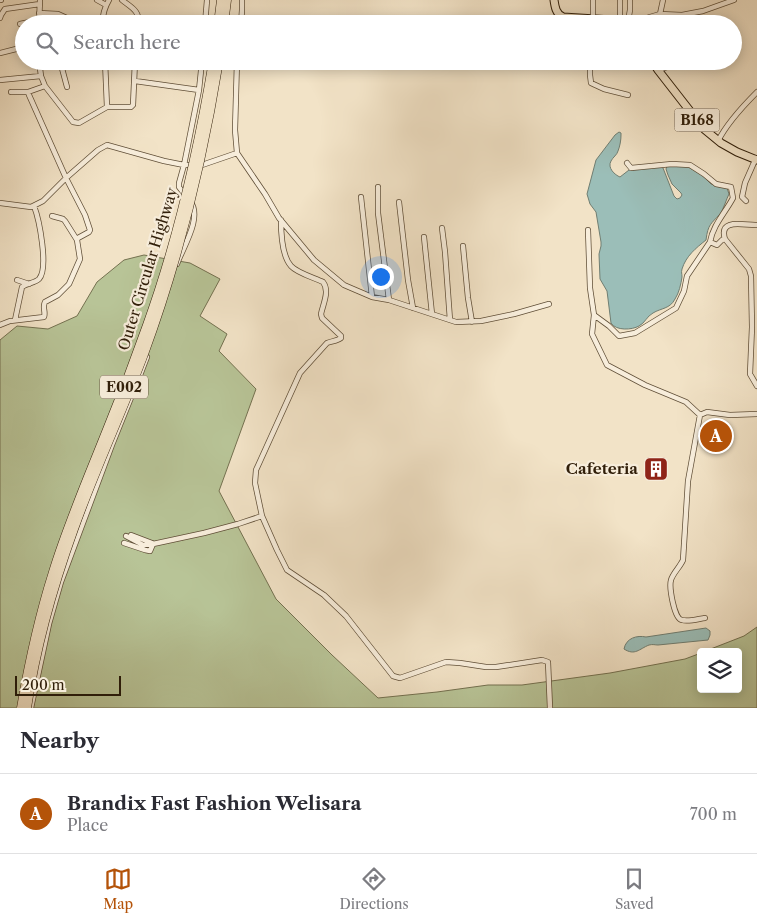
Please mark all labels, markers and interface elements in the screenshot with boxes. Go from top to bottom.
search box [15,15,742,70]
icon: search [33,29,61,57]
text: Search here [73,31,181,54]
road number: B168 [674,108,720,132]
street label: Outer Circular Highway [114,184,182,353]
your location [368,264,394,290]
road number: E002 [100,376,148,398]
pin: A [700,417,732,455]
building icon: Cafeteria [643,456,669,482]
place label: Cafeteria [566,459,638,478]
map controls [697,648,742,693]
button: layers [697,648,742,693]
scale bar [15,673,121,696]
text: 200 m [22,676,65,694]
text: Nearby [20,728,99,753]
text: Brandix Fast Fashion Welisara [67,792,361,815]
text: A [30,804,42,824]
text: 700 m [690,804,737,824]
text: Place [67,815,108,835]
tab: Map [103,865,133,913]
tab: Directions [339,865,409,913]
tab: Saved [615,865,654,913]

